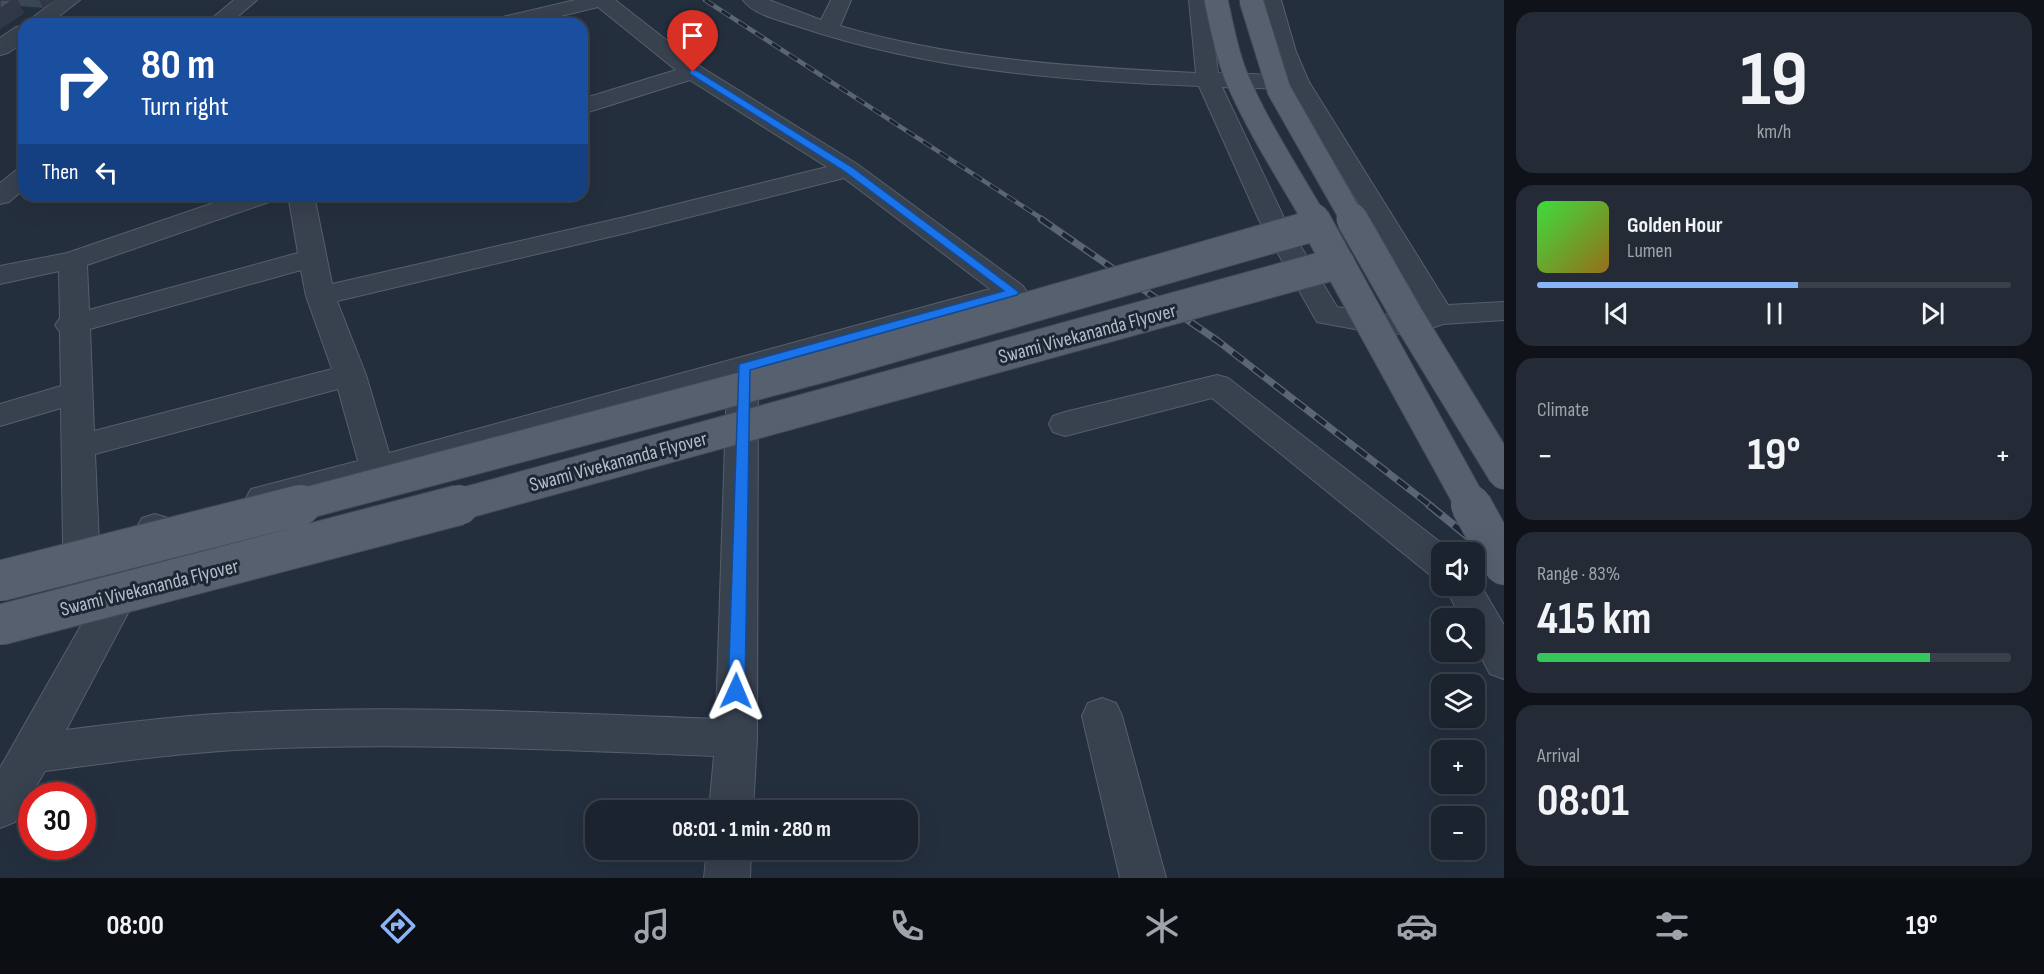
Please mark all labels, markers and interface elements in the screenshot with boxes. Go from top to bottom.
pin [667,10,718,72]
icon: arrive [676,19,709,52]
text: 19 [1740,34,1808,127]
text: 80 m [141,40,215,91]
icon: right [42,42,120,120]
text: Turn right [141,91,228,123]
text: km/h [1757,120,1791,144]
icon: left [90,156,123,189]
text: Then [42,159,78,186]
text: Golden Hour [1627,212,1723,239]
text: Lumen [1627,239,1672,263]
icon: previous [1600,297,1633,330]
icon: pause [1758,297,1791,330]
icon: next [1916,297,1949,330]
street label: Swami Vivekananda Flyover [996,299,1179,369]
text: Climate [1537,398,1589,422]
street label: Swami Vivekananda Flyover [527,427,710,497]
text: 19° [1747,428,1801,483]
text: − [1537,436,1553,476]
text: + [1995,436,2011,476]
map controls [1431,542,1485,860]
button: sound [1431,542,1485,596]
street label: Swami Vivekananda Flyover [58,554,241,622]
text: Range · 83% [1537,562,1620,586]
text: 415 km [1537,592,1651,647]
button: search [1431,608,1485,662]
position arrow [704,659,768,723]
button: layers [1431,674,1485,728]
button: + [1431,740,1485,794]
text: Arrival [1537,744,1580,768]
text: 08:01 [1537,774,1629,829]
speed limit sign: 30 [18,782,96,860]
button: − [1431,806,1485,860]
text: 08:01 · 1 min · 280 m [672,816,831,843]
icon: directions [377,905,419,947]
icon: music [631,905,673,947]
icon: phone [886,905,928,947]
icon: climate [1141,905,1183,947]
icon: car [1396,905,1438,947]
icon: filters [1651,905,1693,947]
text: 08:00 [106,910,164,942]
text: 19° [1906,910,1938,942]

